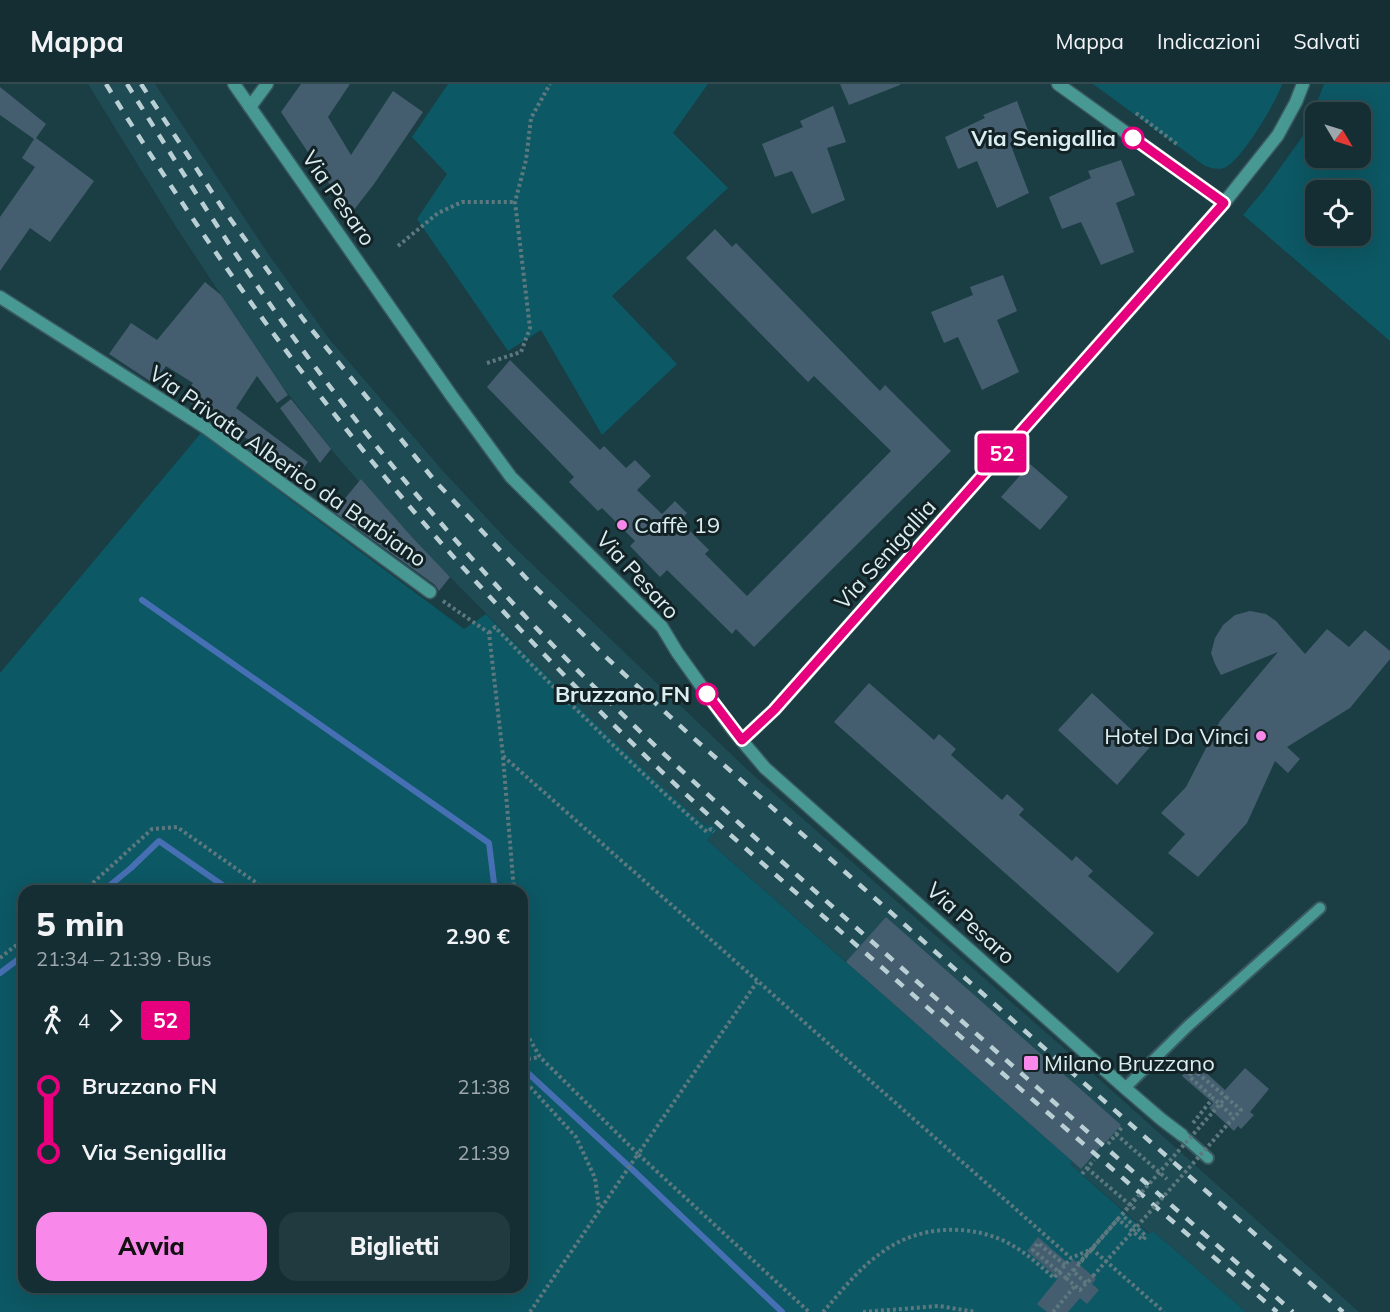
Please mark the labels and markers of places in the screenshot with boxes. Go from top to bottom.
place label: Via Senigallia [970,124,1116,152]
marker: Via Senigallia [1122,127,1144,149]
place label: Caffè 19 [634,511,720,539]
marker: Caffè 19 [615,518,629,532]
place label: Bruzzano FN [555,680,690,708]
marker: Bruzzano FN [696,683,718,705]
place label: Hotel Da Vinci [1104,722,1249,750]
marker: Hotel Da Vinci [1254,729,1268,743]
place label: Milano Bruzzano [1044,1049,1215,1077]
marker: Milano Bruzzano [1022,1054,1040,1072]

